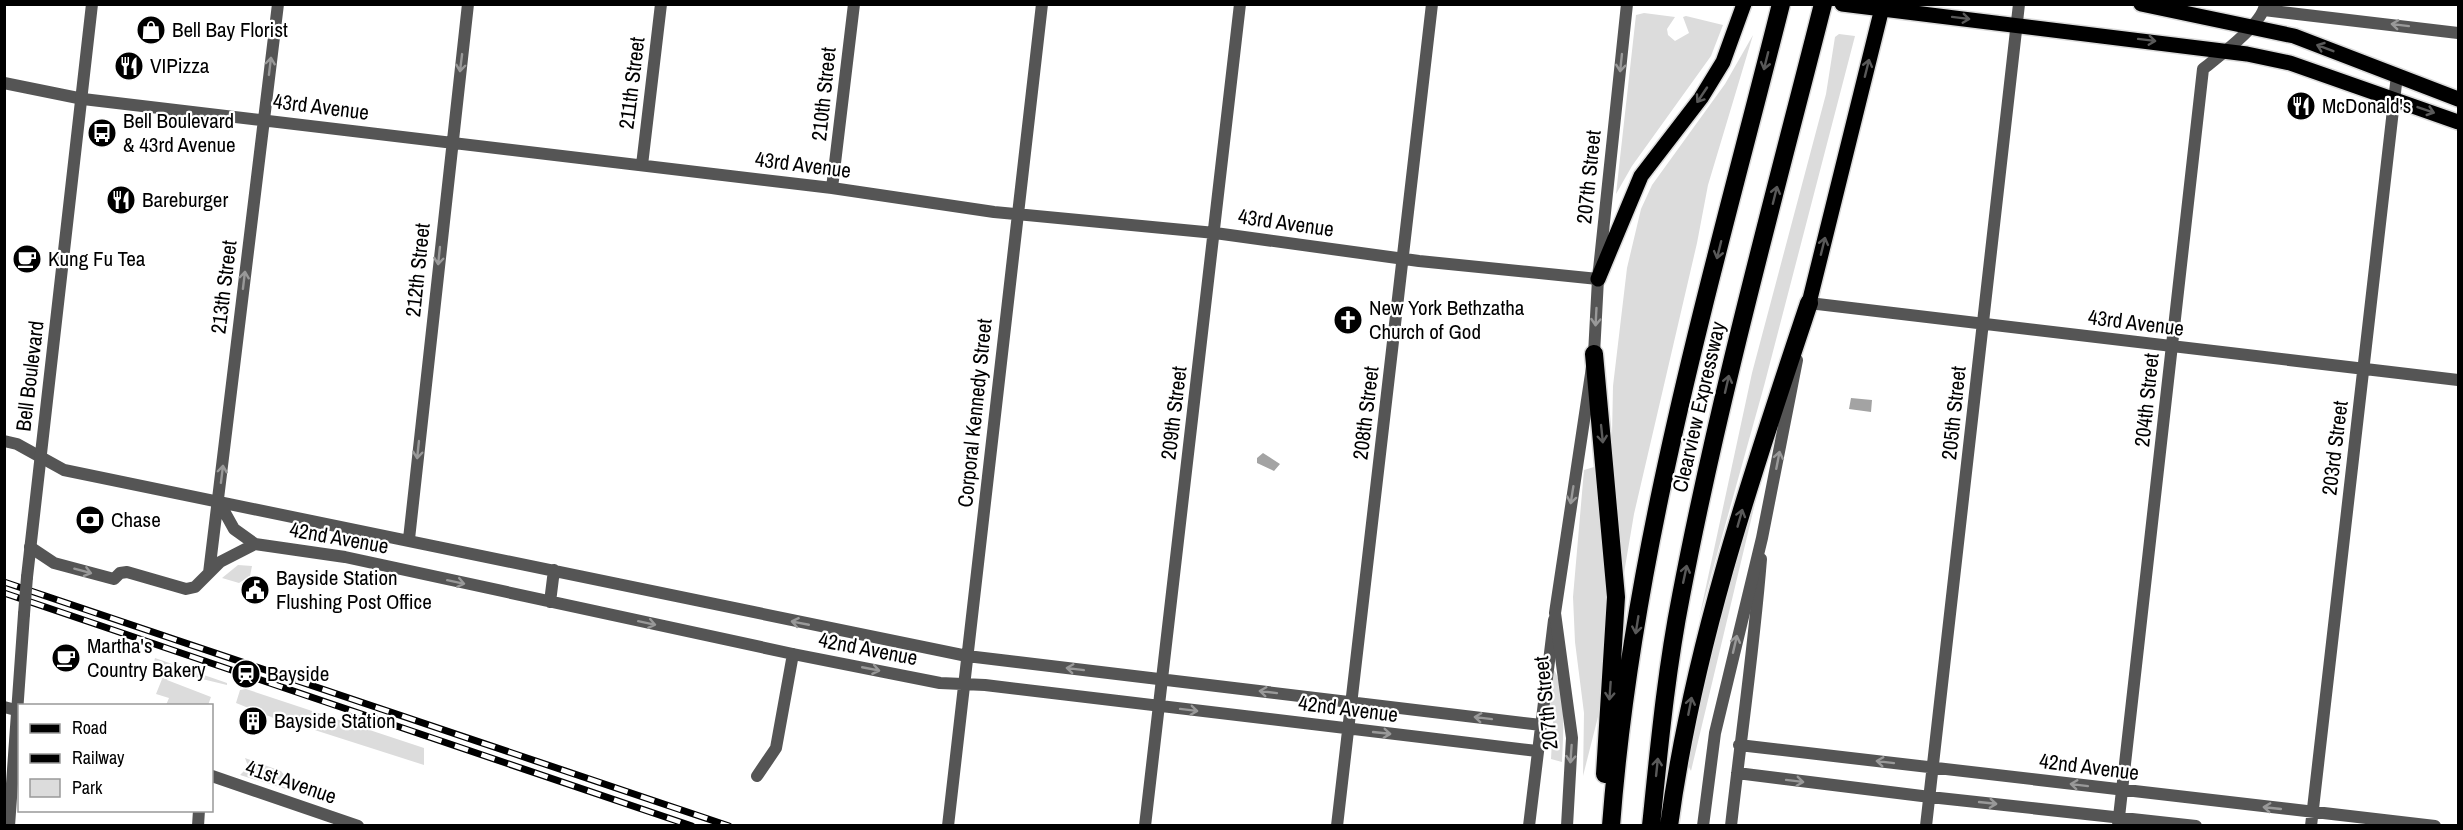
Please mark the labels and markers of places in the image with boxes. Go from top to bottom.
shop icon: Bell Bay Florist [135,14,167,46]
place label: Bell Bay Florist [172,15,288,44]
restaurant icon: VIPizza [113,50,145,82]
place label: VIPizza [150,51,210,80]
restaurant icon: McDonald's [2285,90,2317,122]
place label: McDonald's [2322,91,2411,120]
place label: Bell Boulevard & 43rd Avenue [123,106,236,159]
bus stop icon: Bell Boulevard & 43rd Avenue [86,117,118,149]
restaurant icon: Bareburger [105,184,137,216]
place label: Bareburger [142,185,228,214]
cafe icon: Kung Fu Tea [11,243,43,275]
place label: Kung Fu Tea [48,244,146,273]
place label: New York Bethzatha Church of God [1369,293,1525,346]
church icon: New York Bethzatha Church of God [1332,304,1364,336]
bank icon: Chase [74,504,106,536]
place label: Chase [111,505,161,534]
place label: Bayside Station Flushing Post Office [276,563,432,616]
public building icon: Bayside Station Flushing Post Office [239,574,271,606]
place label: Martha's Country Bakery [87,631,206,684]
cafe icon: Martha's Country Bakery [50,642,82,674]
station icon: Bayside [230,658,262,690]
place label: Bayside [267,659,329,688]
building icon: Bayside Station [237,705,269,737]
place label: Bayside Station [274,706,396,735]

